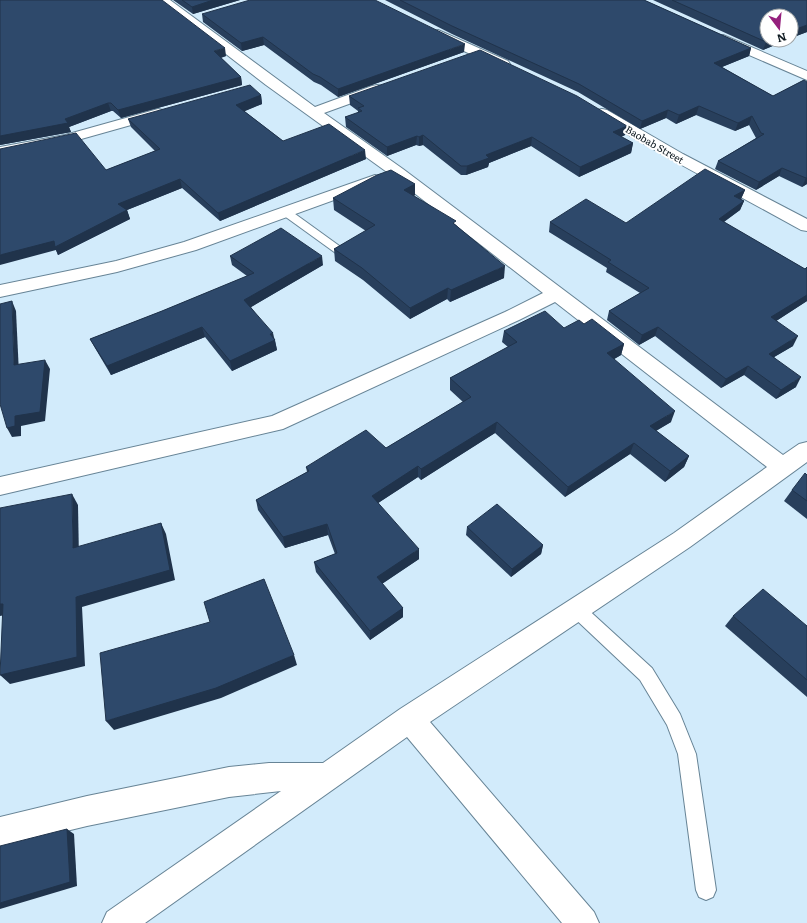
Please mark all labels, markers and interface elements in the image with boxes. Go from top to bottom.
north arrow [759,8,799,48]
text: N [775,30,789,48]
street label: Baobab Street [623,121,687,167]

